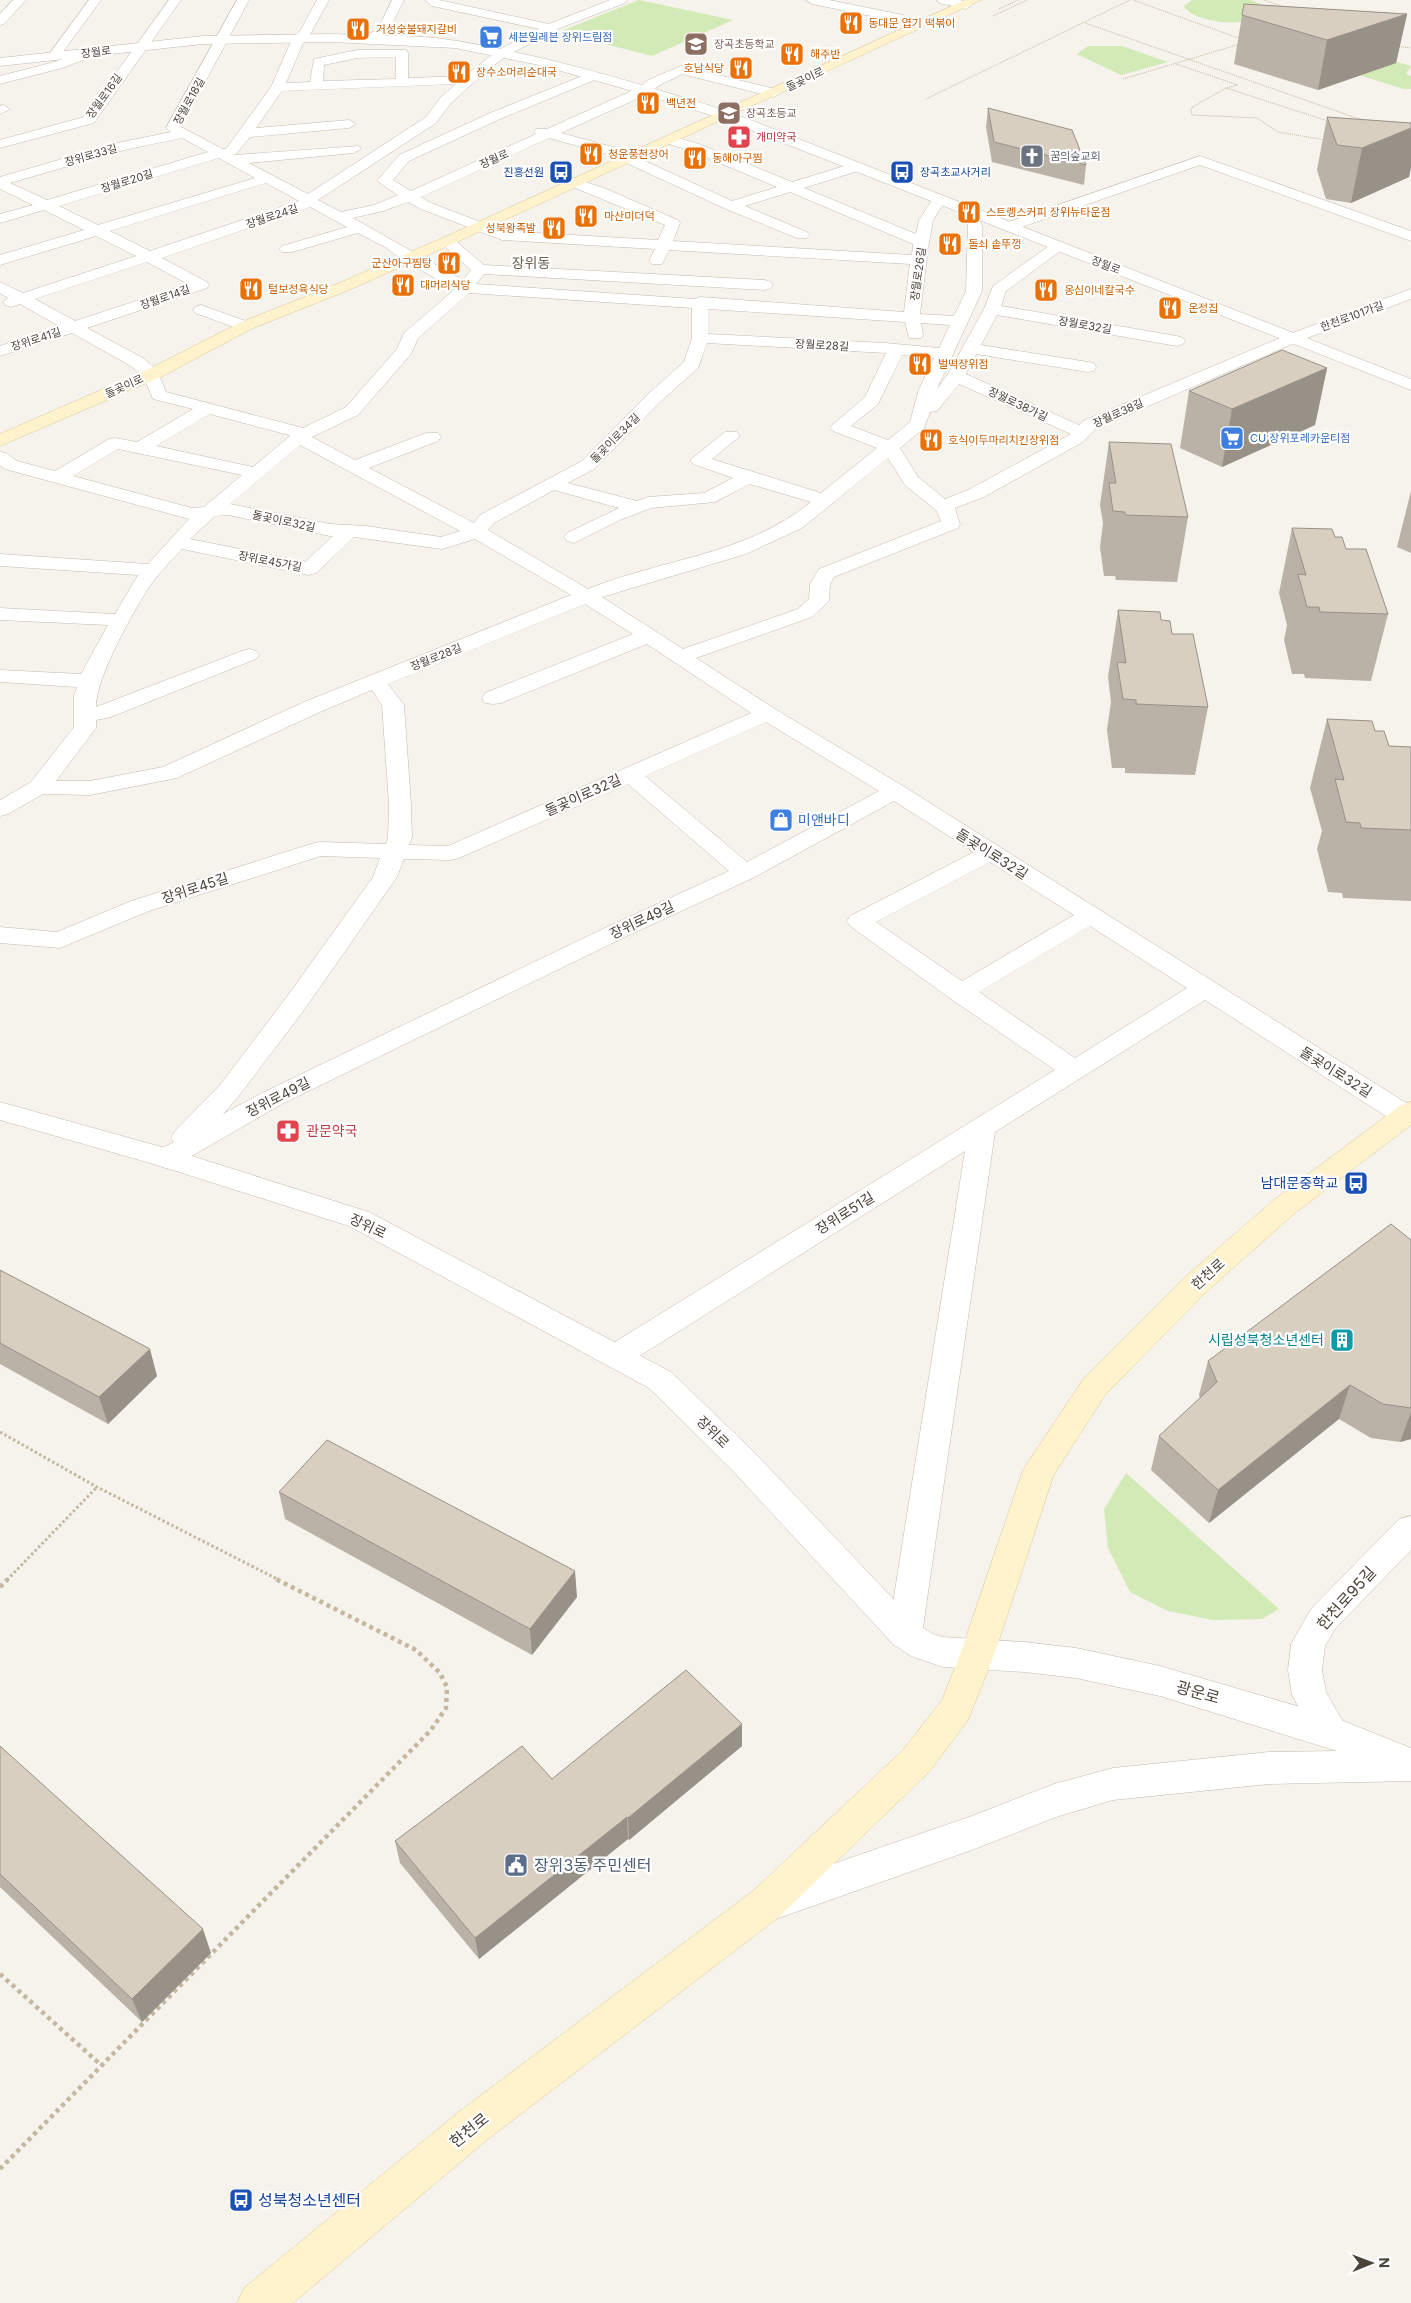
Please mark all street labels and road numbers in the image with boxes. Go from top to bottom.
street label: 장월로 [80,43,112,61]
street label: 돌곶이로 [784,64,826,94]
street label: 장월로16길 [83,71,125,121]
street label: 장월로18길 [170,75,208,127]
street label: 장위로33길 [63,141,119,169]
street label: 장월로 [477,146,511,172]
street label: 장월로20길 [99,166,155,196]
street label: 장월로24길 [244,201,300,231]
street label: 장월로26길 [907,246,929,302]
street label: 장월로 [1089,253,1123,277]
street label: 장월로14길 [138,282,192,312]
street label: 한천로101가길 [1318,298,1386,334]
street label: 장월로32길 [1057,313,1113,337]
street label: 장위로41길 [9,324,63,354]
street label: 장월로28길 [795,337,849,353]
street label: 돌곶이로 [103,371,145,401]
street label: 장월로38가길 [986,384,1050,424]
street label: 장월로38길 [1090,396,1146,430]
street label: 돌곶이로34길 [587,410,643,466]
street label: 돌곶이로32길 [251,507,317,535]
street label: 장위로45가길 [237,548,303,574]
street label: 장월로28길 [408,640,464,674]
street label: 돌곶이로32길 [542,770,624,819]
street label: 돌곶이로32길 [953,825,1031,882]
street label: 장위로45길 [159,869,230,906]
street label: 장위로49길 [607,897,677,942]
street label: 돌곶이로32길 [1297,1043,1375,1100]
street label: 장위로49길 [243,1073,312,1120]
street label: 장위로51길 [812,1188,877,1237]
street label: 장위로 [347,1210,389,1241]
street label: 한천로 [1188,1254,1228,1293]
street label: 장위로 [694,1412,733,1451]
street label: 한천로95길 [1312,1562,1380,1634]
street label: 광운로 [1174,1676,1222,1708]
street label: 한천로 [446,2108,493,2152]

